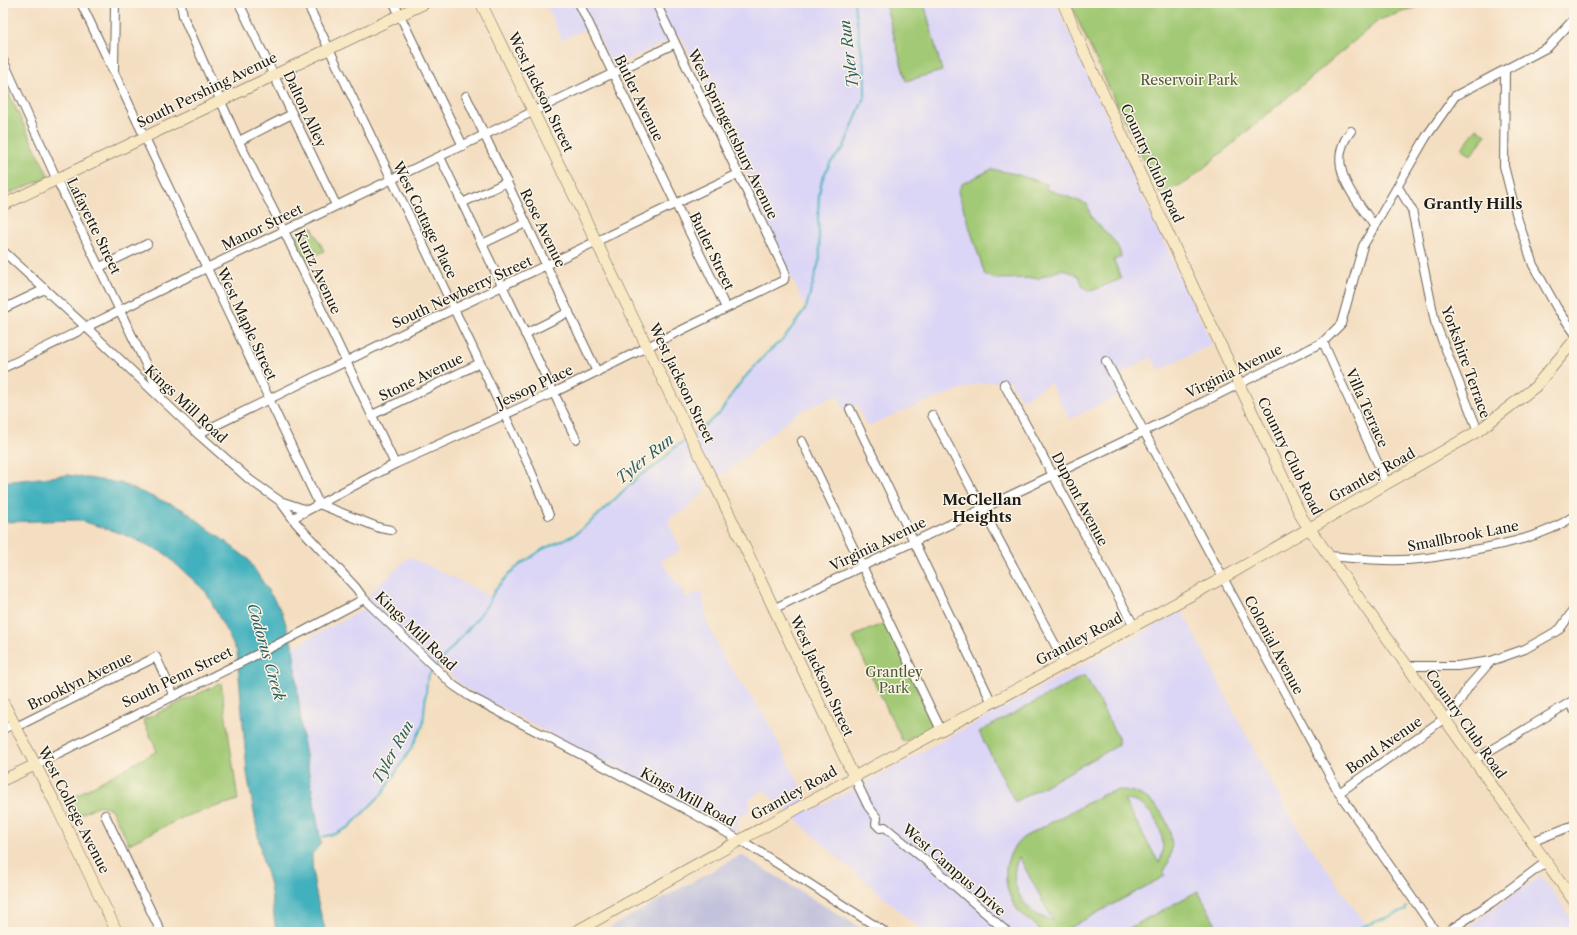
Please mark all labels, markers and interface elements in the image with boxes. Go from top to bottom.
water label: Tyler Run [835,19,862,89]
street label: West Jackson Street [504,28,578,155]
street label: West Springettsbury Avenue [683,45,782,222]
street label: South Pershing Avenue [134,48,280,132]
street label: Butler Avenue [610,52,668,144]
street label: Dalton Alley [279,68,331,150]
park label: Reservoir Park [1140,71,1239,89]
street label: Country Club Road [1117,101,1188,226]
street label: West Cottage Place [388,158,461,282]
street label: Lafayette Street [63,175,125,277]
street label: Rose Avenue [516,186,570,271]
district label: Grantly Hills [1423,194,1523,213]
street label: Manor Street [219,200,305,254]
street label: Butler Street [685,209,739,293]
street label: Kurtz Avenue [291,227,345,317]
street label: South Newberry Street [389,252,535,332]
street label: West Maple Street [213,264,281,383]
street label: Yorkshire Terrace [1437,302,1495,421]
street label: West Jackson Street [645,319,719,446]
street label: Virginia Avenue [1182,340,1285,403]
street label: Stone Avenue [376,349,466,405]
street label: Kings Mill Road [141,361,231,447]
street label: Jessop Place [492,361,576,412]
street label: Villa Terrace [1341,365,1392,450]
street label: Country Club Road [1254,394,1327,518]
water label: Tyler Run [612,430,677,488]
street label: Grantley Road [1326,444,1419,506]
street label: Dupont Avenue [1048,449,1112,549]
district label: McClellan Heights [942,490,1023,526]
street label: Virginia Avenue [826,513,929,576]
street label: Smallbrook Lane [1406,516,1520,556]
street label: Kings Mill Road [372,588,461,675]
street label: Colonial Avenue [1240,592,1308,698]
water label: Codorus Creek [243,601,290,703]
street label: Grantley Road [1033,608,1126,669]
street label: West Jackson Street [786,612,858,739]
street label: South Penn Street [119,642,235,712]
street label: Brooklyn Avenue [25,648,135,714]
park label: Grantley Park [865,663,923,697]
street label: Country Club Road [1422,666,1511,782]
street label: Bond Avenue [1343,712,1426,778]
water label: Tyler Run [368,717,418,787]
street label: West College Avenue [34,743,114,877]
street label: Grantley Road [748,762,841,824]
street label: Kings Mill Road [637,763,739,831]
street label: West Campus Drive [898,819,1010,920]

